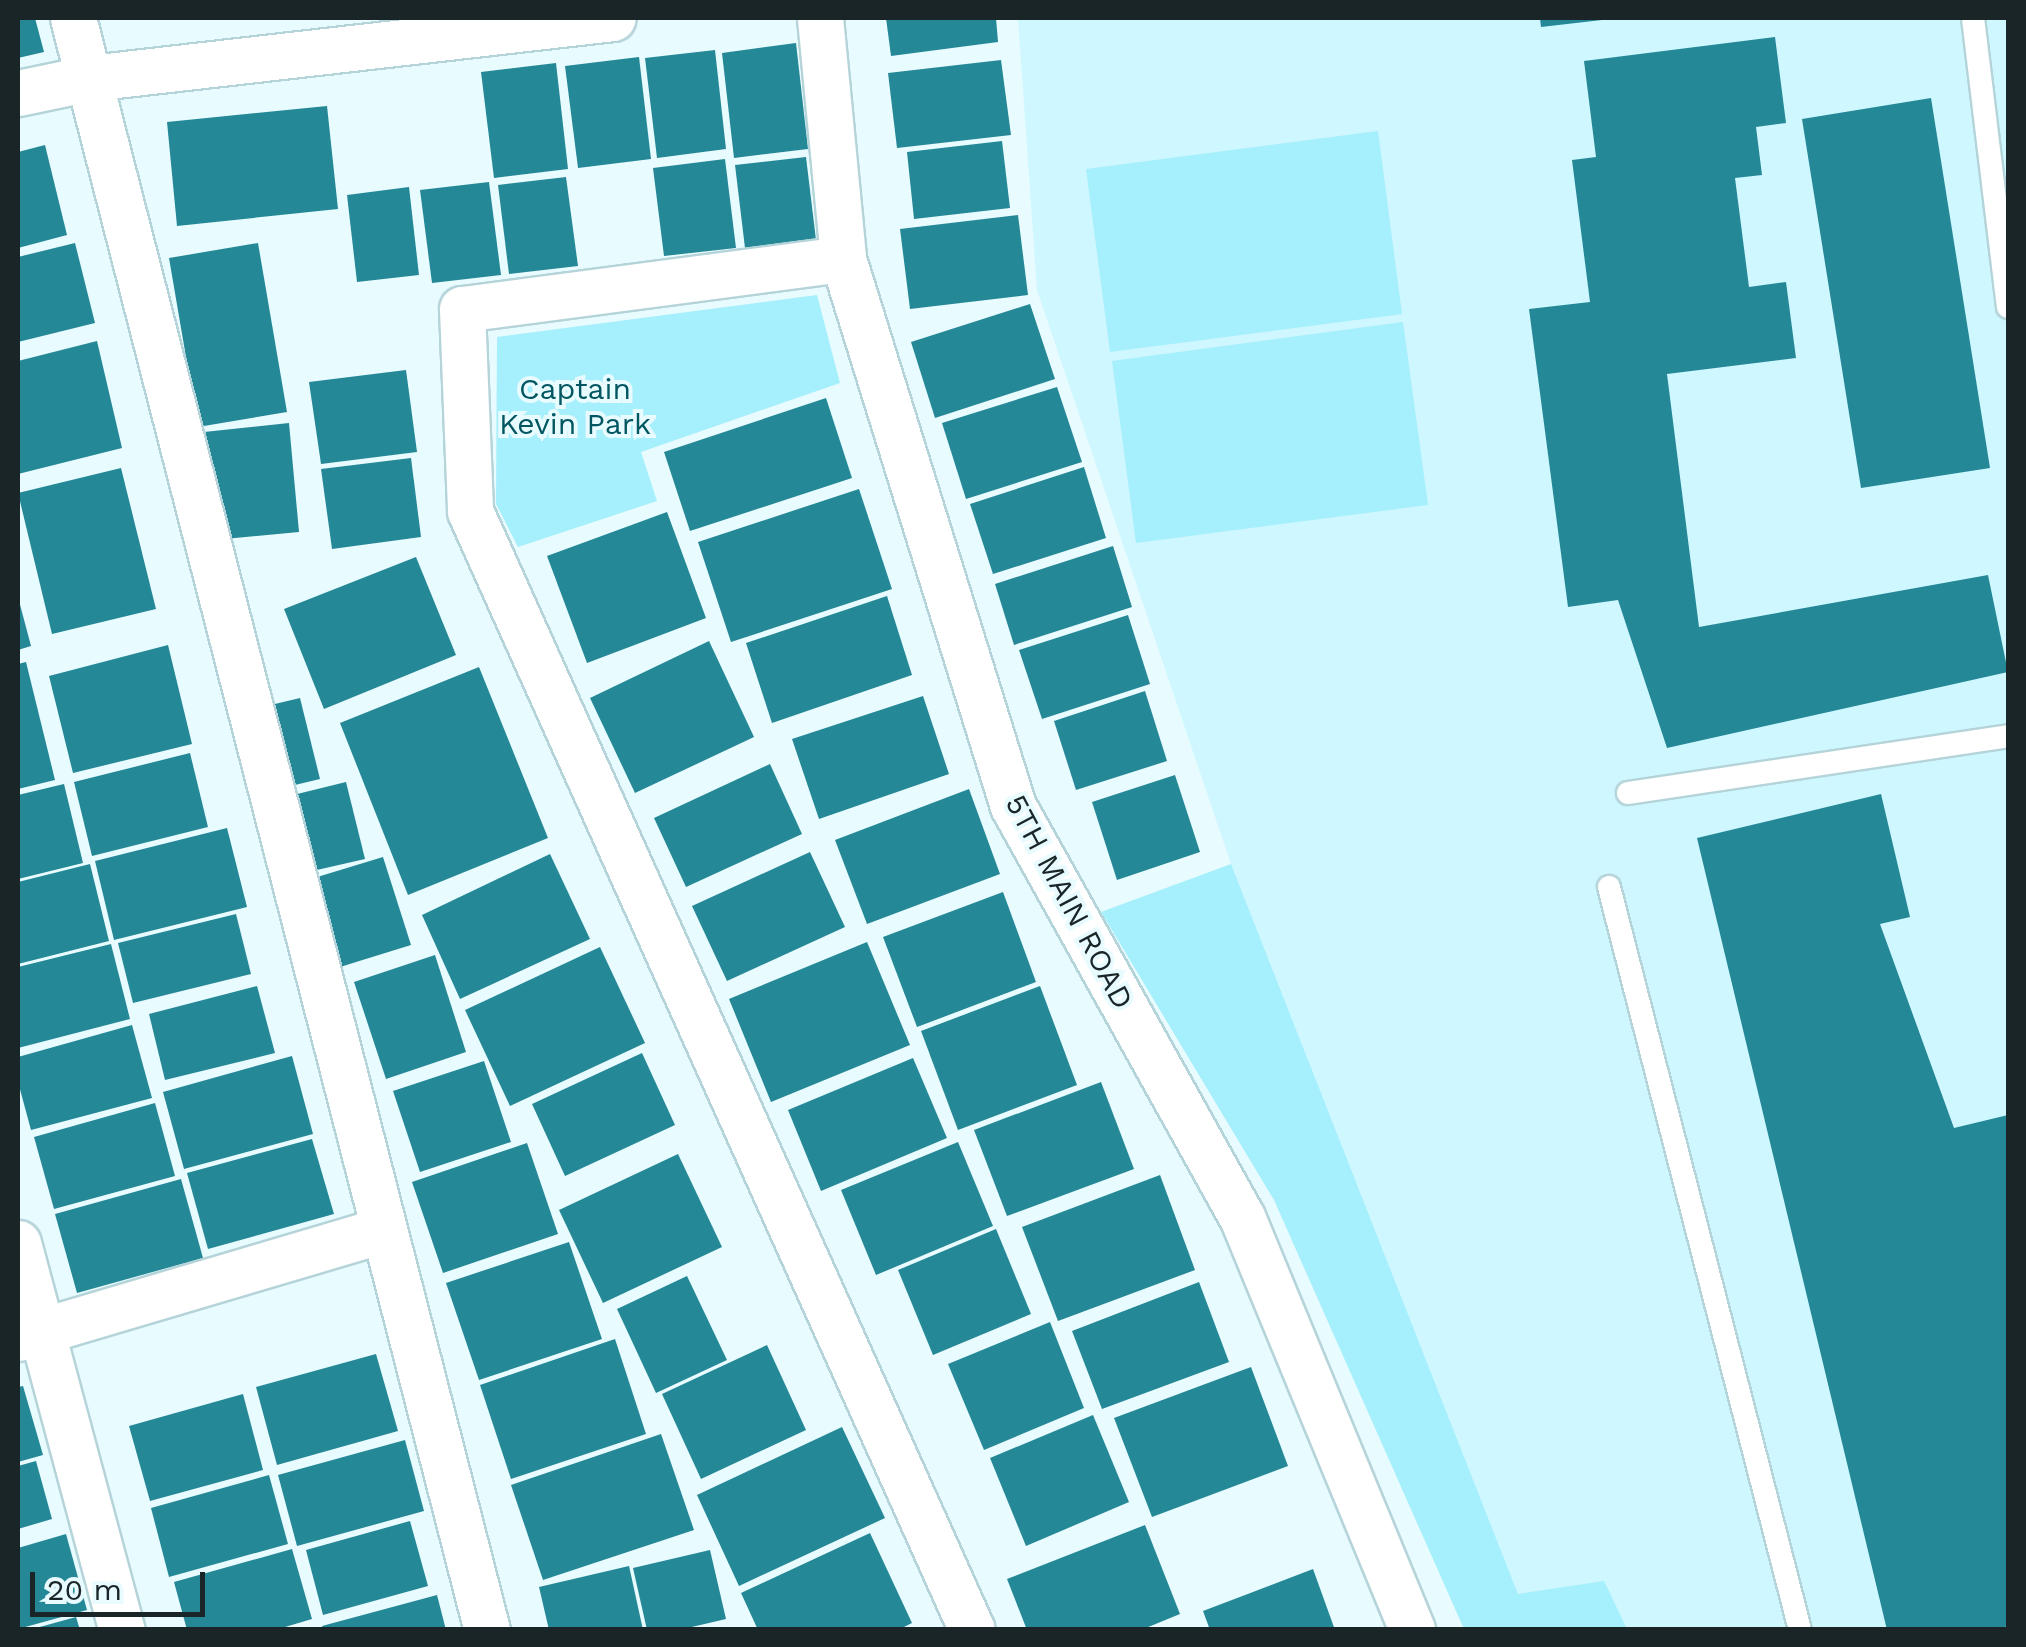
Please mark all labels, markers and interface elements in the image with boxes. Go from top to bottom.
park label: Captain Kevin Park [499,371,651,442]
street label: 5TH MAIN ROAD [997,789,1141,1015]
scale bar [35,1552,210,1614]
text: 20 m [47,1572,122,1607]

